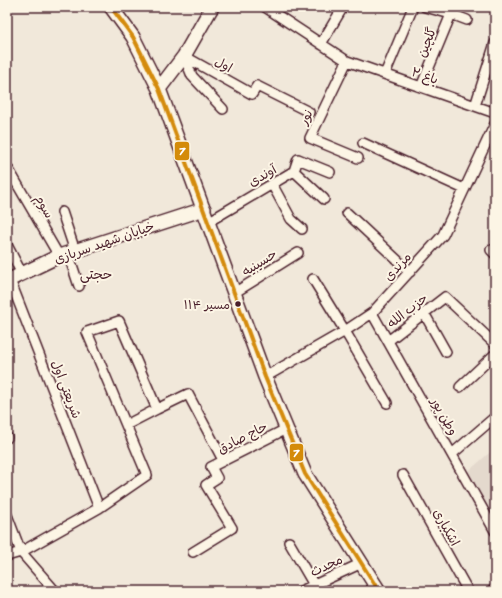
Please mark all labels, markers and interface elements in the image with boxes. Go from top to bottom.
street label: گلچین [410,23,443,61]
street label: اول [210,50,237,79]
street label: باغ ۲ [408,60,441,91]
street label: نور [291,105,319,130]
line badge: 7 [174,141,190,161]
text: 7 [179,142,187,161]
street label: آوندی [244,158,282,193]
street label: سوم [28,190,61,223]
street label: خیابان شهید سربازی [51,214,158,270]
street label: حسینیه [237,242,282,282]
street label: مرندی [378,246,417,286]
district label: حجتی [80,262,112,287]
street label: حزب الله [382,287,433,334]
place label: مسیر ۱۱۴ [184,294,230,316]
marker: مسیر ۱۱۴ [233,299,243,309]
street label: شریعتی اول [45,356,88,422]
street label: وطن پور [424,392,465,440]
street label: حاج صادق [213,415,272,460]
line badge: 7 [289,443,304,462]
text: 7 [293,444,301,463]
street label: اشکباری [427,504,466,550]
street label: محدث [306,548,347,583]

